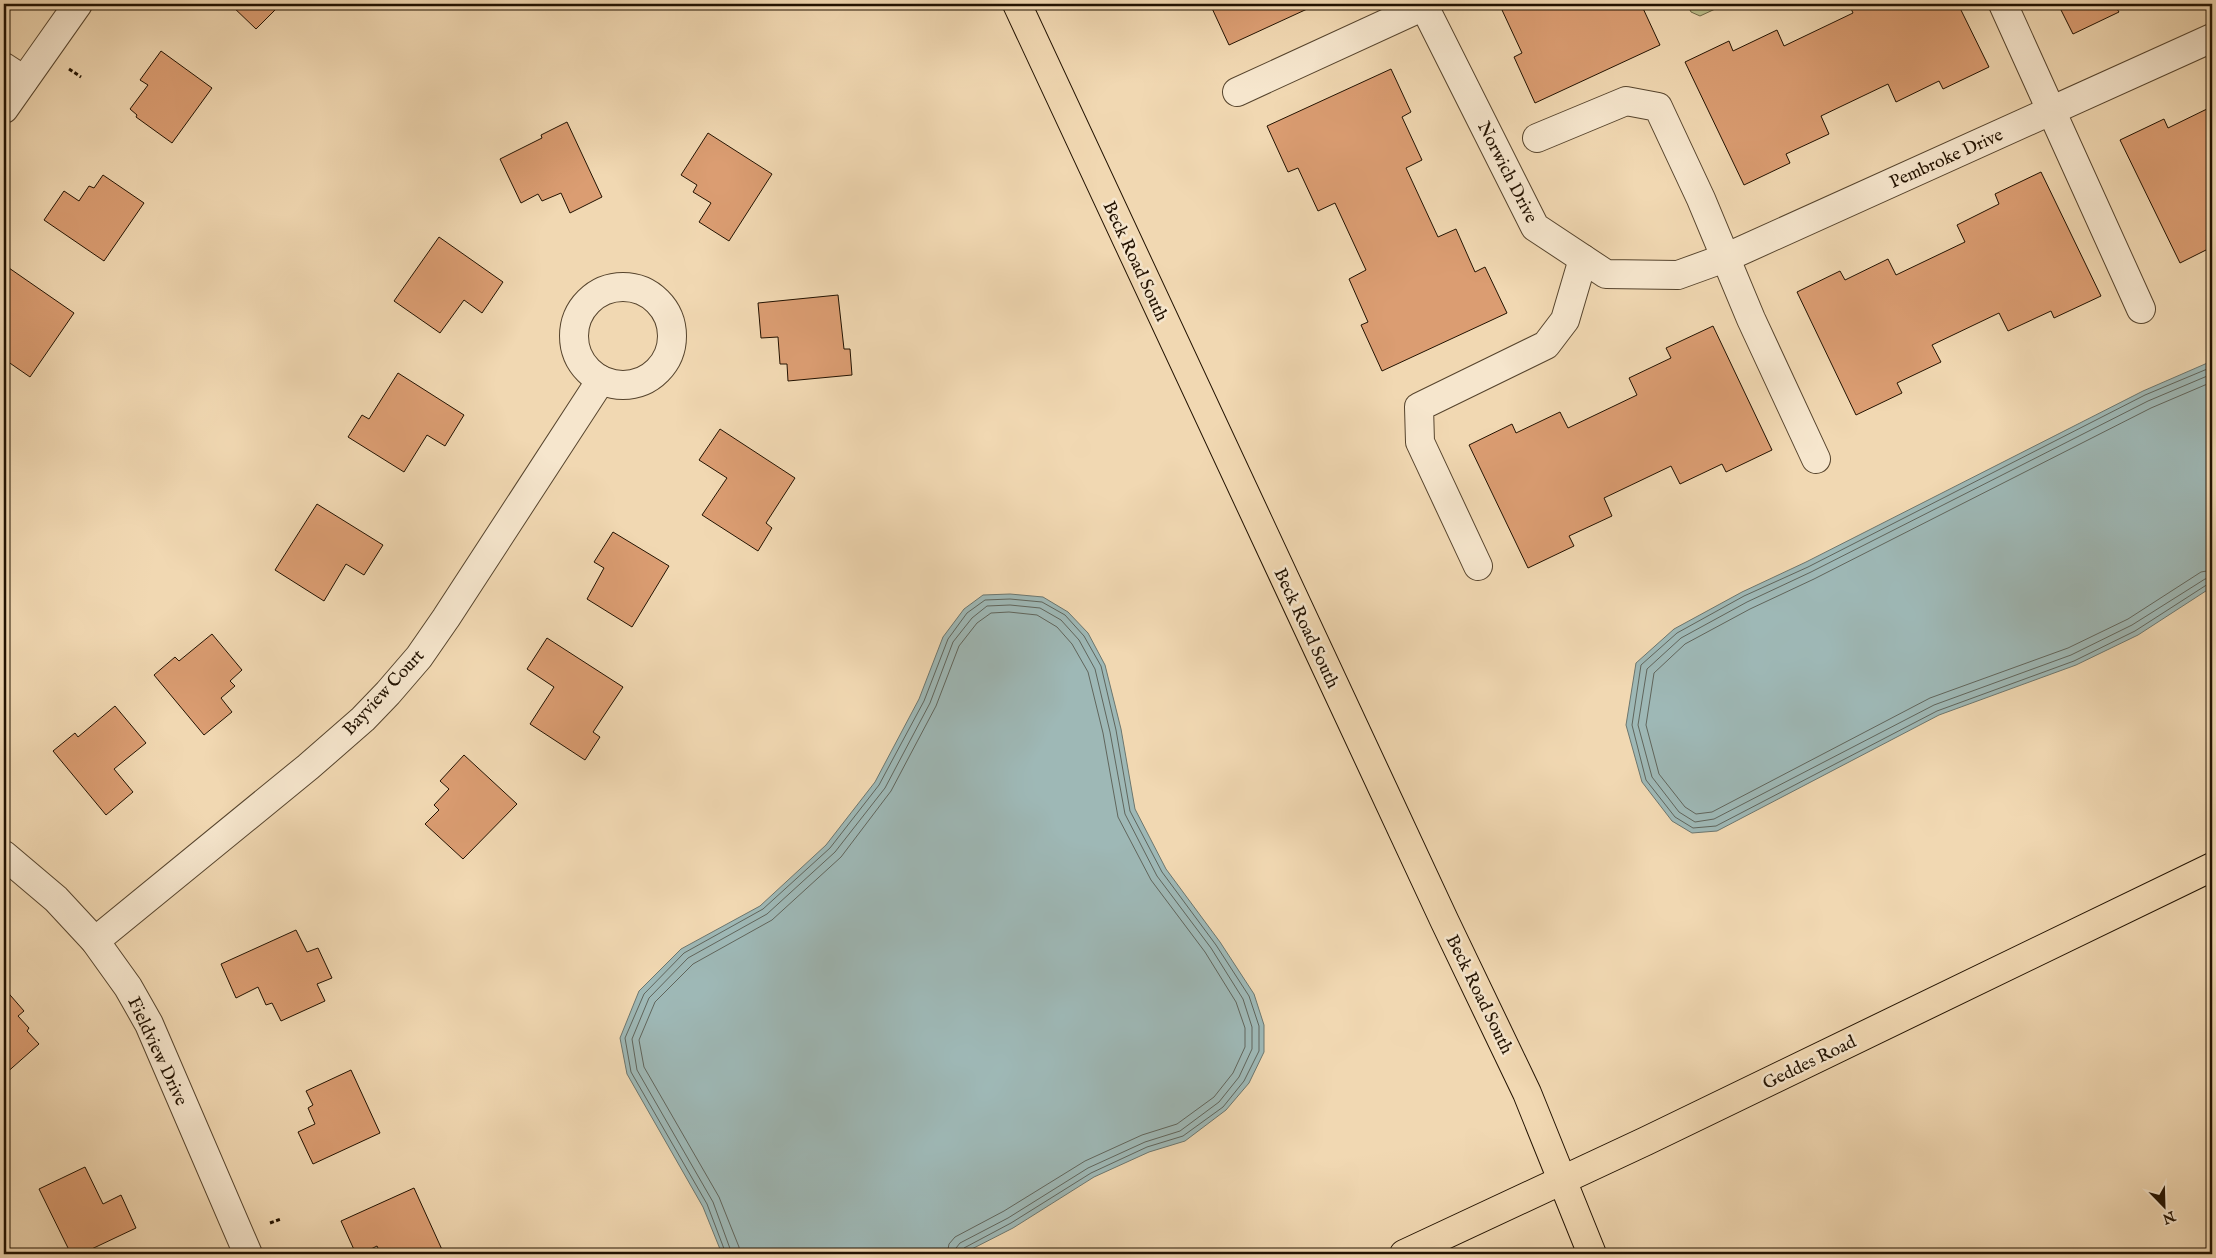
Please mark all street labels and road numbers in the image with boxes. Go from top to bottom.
street label: Norwich Drive [1471,118,1542,227]
street label: Pembroke Drive [1886,124,2007,195]
street label: Beck Road South [1097,198,1173,326]
street label: Beck Road South [1268,565,1344,693]
street label: Bayview Court [338,645,430,741]
street label: Beck Road South [1440,931,1518,1059]
street label: Fieldview Drive [121,994,192,1110]
street label: Geddes Road [1759,1031,1860,1096]

